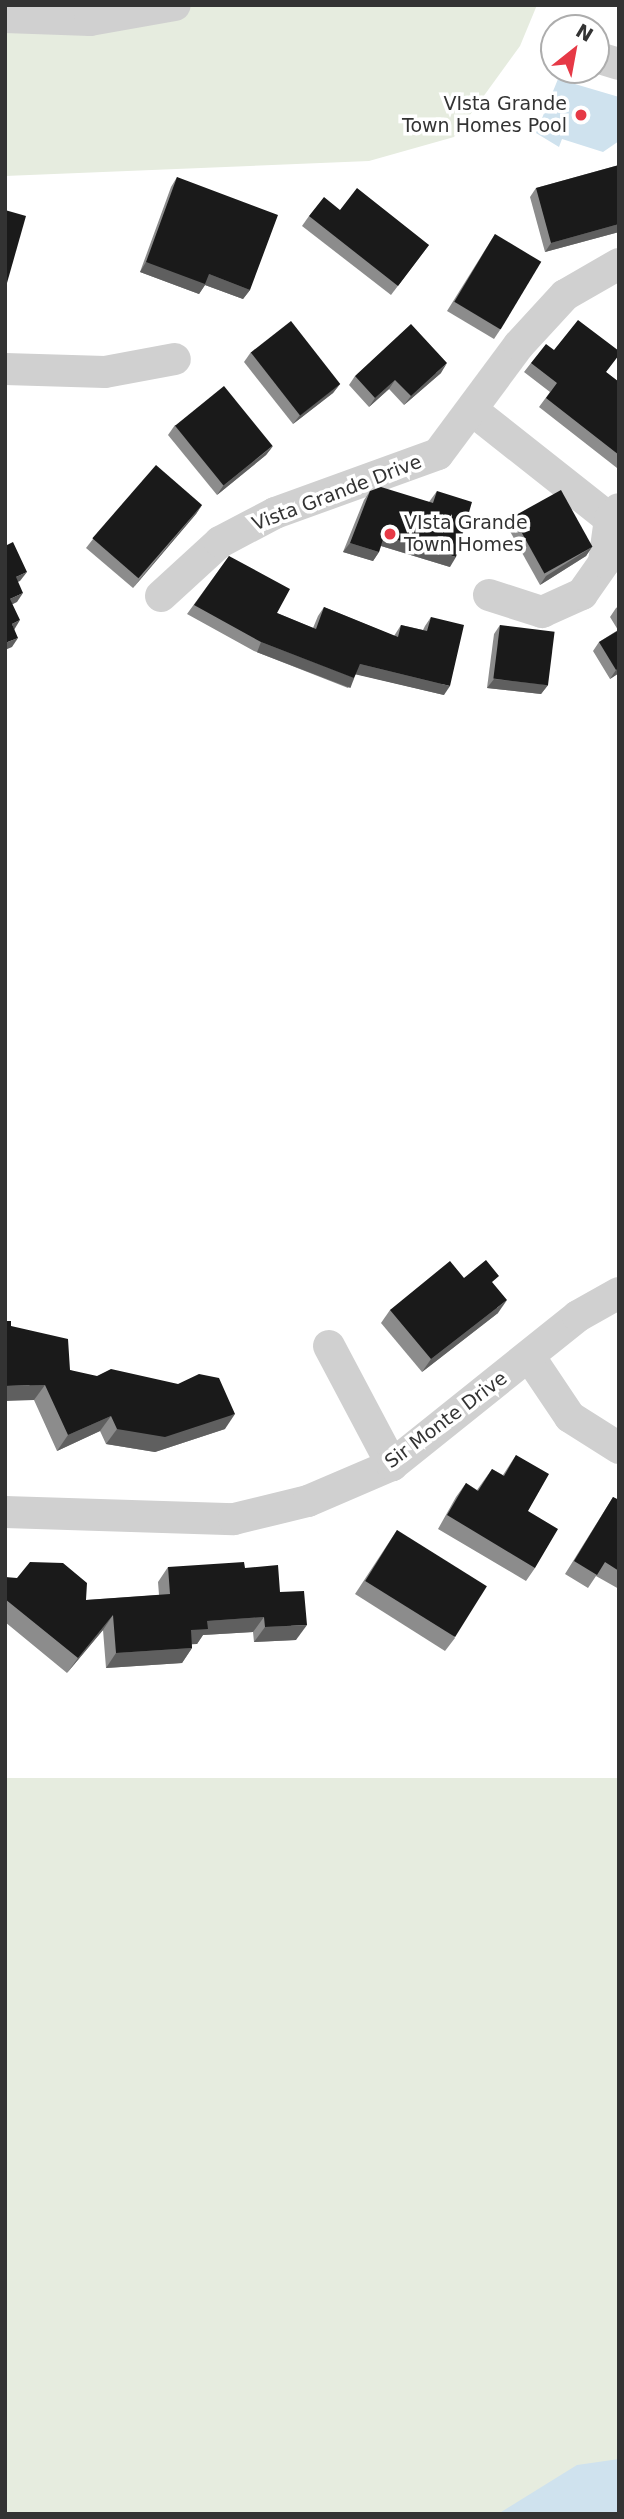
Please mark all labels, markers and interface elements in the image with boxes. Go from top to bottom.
north arrow [540,14,610,84]
text: N [572,19,597,46]
place label: VIsta Grande Town Homes Pool [402,93,567,137]
marker: VIsta Grande Town Homes Pool [573,107,589,123]
street label: Vista Grande Drive [249,450,425,536]
place label: VIsta Grande Town Homes [404,512,528,556]
marker: VIsta Grande Town Homes [382,526,398,542]
street label: Sir Monte Drive [380,1367,512,1473]

